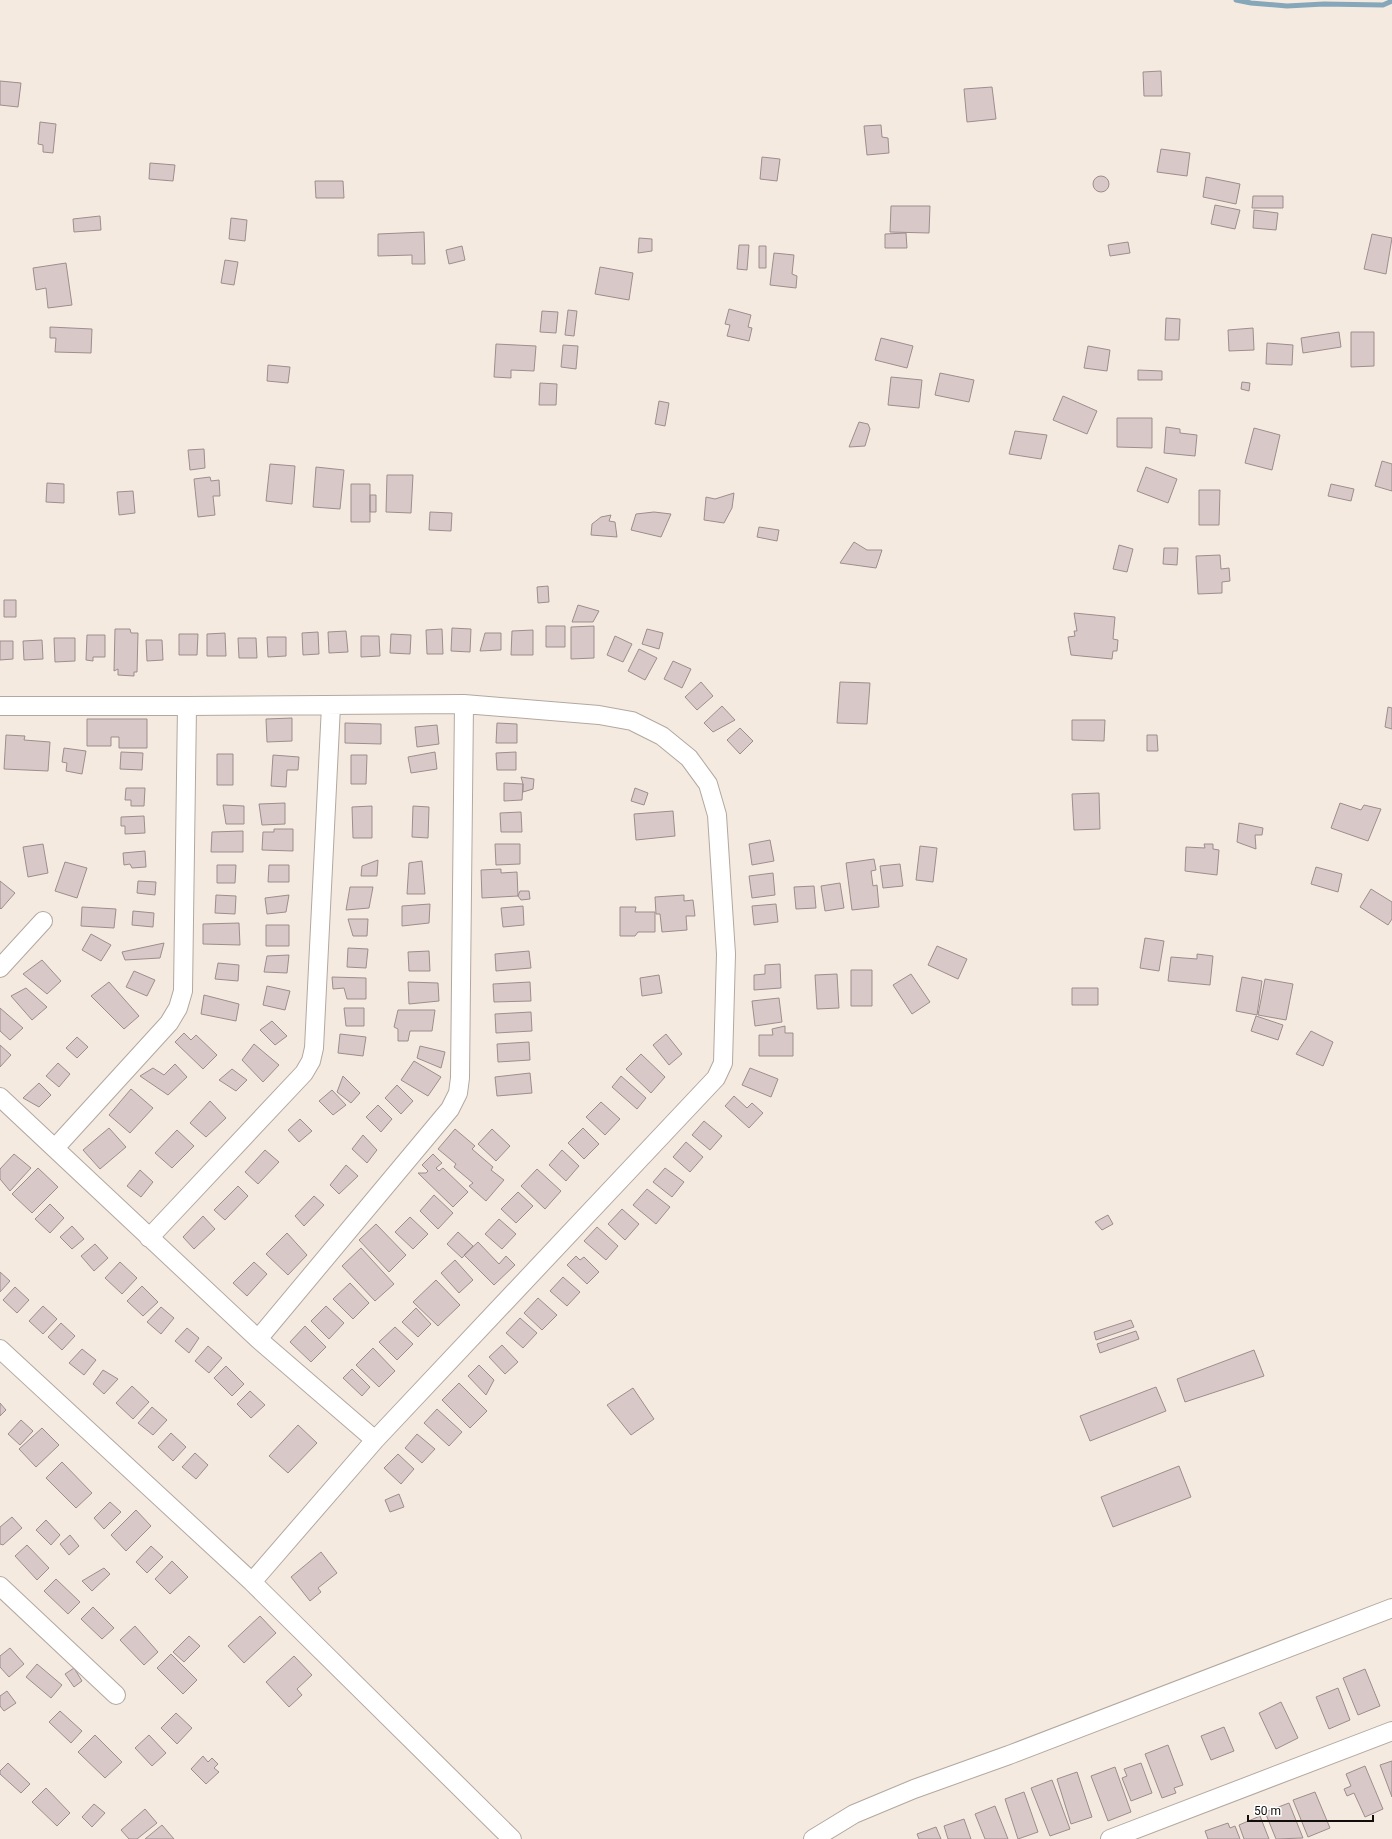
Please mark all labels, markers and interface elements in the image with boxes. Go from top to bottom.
scale bar [1248,1797,1373,1823]
text: 50 m [1254,1804,1281,1818]

